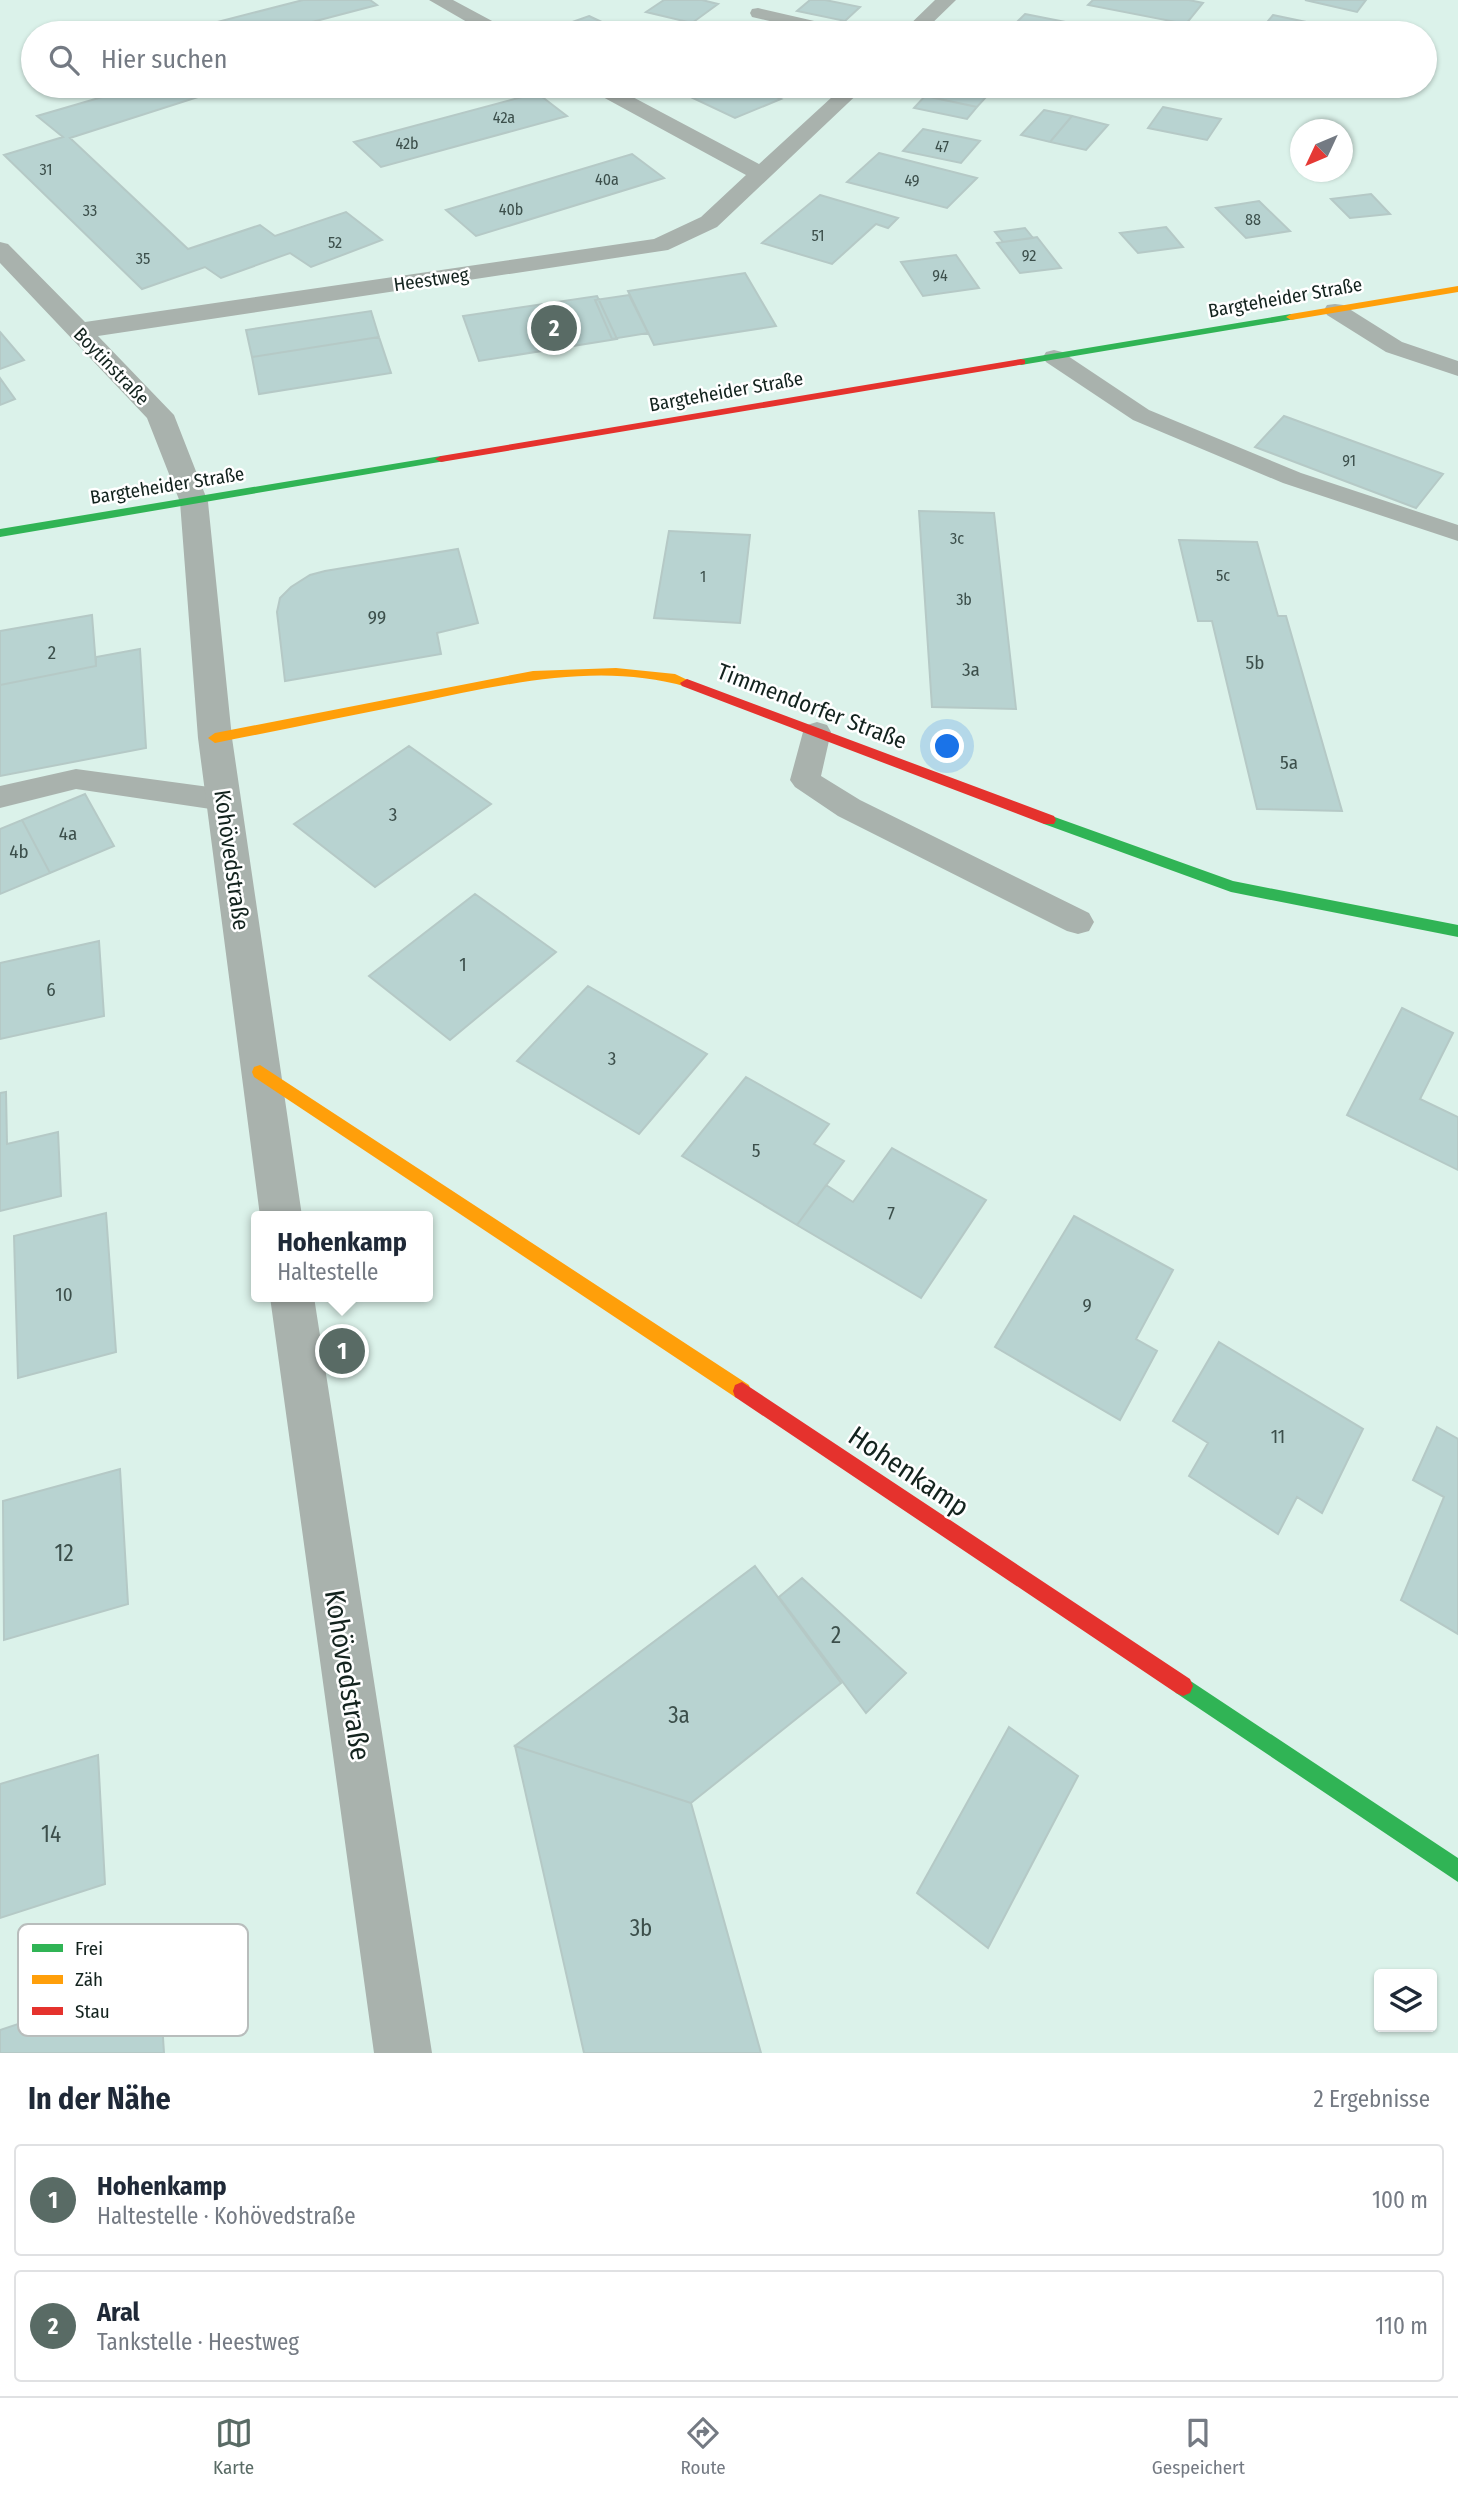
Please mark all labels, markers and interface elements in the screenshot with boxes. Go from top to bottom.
search box [21,21,1437,98]
icon: search [45,41,83,79]
text: Hier suchen [101,44,227,75]
house number: 42a [493,108,515,127]
north arrow [1290,119,1353,182]
house number: 42b [395,134,419,153]
house number: 47 [935,137,949,156]
house number: 31 [39,160,53,179]
house number: 40a [595,170,619,189]
house number: 49 [904,171,920,190]
house number: 40b [499,200,523,219]
house number: 33 [83,201,97,220]
house number: 88 [1245,210,1261,229]
house number: 51 [812,226,824,245]
house number: 52 [328,233,342,252]
house number: 92 [1022,246,1036,265]
house number: 35 [136,249,150,268]
street label: Heestweg [392,263,470,296]
house number: 94 [932,266,948,285]
street label: Bargteheider Straße [1206,273,1364,322]
pin: 2 [531,302,577,354]
street label: Boytinstraße [69,323,154,410]
street label: Bargteheider Straße [647,367,805,416]
house number: 91 [1342,451,1356,470]
street label: Bargteheider Straße [88,462,246,509]
house number: 3c [950,529,964,548]
house number: 5c [1216,566,1230,585]
house number: 1 [700,567,706,586]
house number: 3b [956,590,972,609]
house number: 99 [368,606,386,629]
house number: 2 [48,641,56,664]
house number: 5b [1246,651,1264,674]
street label: Timmendorfer Straße [713,657,911,755]
house number: 3a [962,658,980,681]
your location [930,729,964,763]
house number: 5a [1280,751,1298,774]
street label: Kohövedstraße [208,788,256,932]
house number: 3 [389,803,397,826]
house number: 4a [59,822,77,845]
house number: 4b [9,840,29,863]
house number: 1 [459,953,467,976]
house number: 6 [46,978,56,1001]
house number: 3 [608,1047,616,1070]
house number: 5 [752,1139,760,1162]
house number: 7 [887,1202,895,1225]
popup [251,1211,433,1302]
text: Hohenkamp [277,1227,407,1258]
text: Haltestelle [277,1258,378,1286]
house number: 10 [55,1283,73,1306]
house number: 9 [1082,1294,1092,1317]
pin: 1 [319,1325,365,1377]
street label: Hohenkamp [842,1419,975,1524]
house number: 11 [1271,1425,1285,1448]
house number: 12 [54,1539,74,1567]
street label: Kohövedstraße [318,1587,377,1763]
house number: 2 [831,1621,841,1649]
house number: 3a [668,1701,690,1729]
house number: 14 [41,1820,61,1848]
house number: 3b [630,1914,652,1942]
legend [18,1924,248,2036]
text: Frei [75,1937,103,1960]
text: Zäh [75,1968,103,1991]
map controls [1374,1969,1437,2032]
button: layers [1374,1969,1437,2032]
text: Stau [75,2000,110,2023]
text: In der Nähe [28,2081,171,2117]
text: 2 Ergebnisse [1313,2085,1430,2113]
text: Hohenkamp [97,2171,227,2202]
text: 1 [48,2186,58,2214]
text: 100 m [1372,2186,1428,2214]
text: Haltestelle · Kohövedstraße [97,2202,356,2230]
text: Aral [97,2297,140,2328]
text: 2 [48,2312,58,2340]
text: 110 m [1375,2312,1428,2340]
text: Tankstelle · Heestweg [97,2328,299,2356]
tab: Karte [213,2414,254,2479]
tab: Route [680,2414,726,2479]
tab: Gespeichert [1152,2414,1245,2479]

